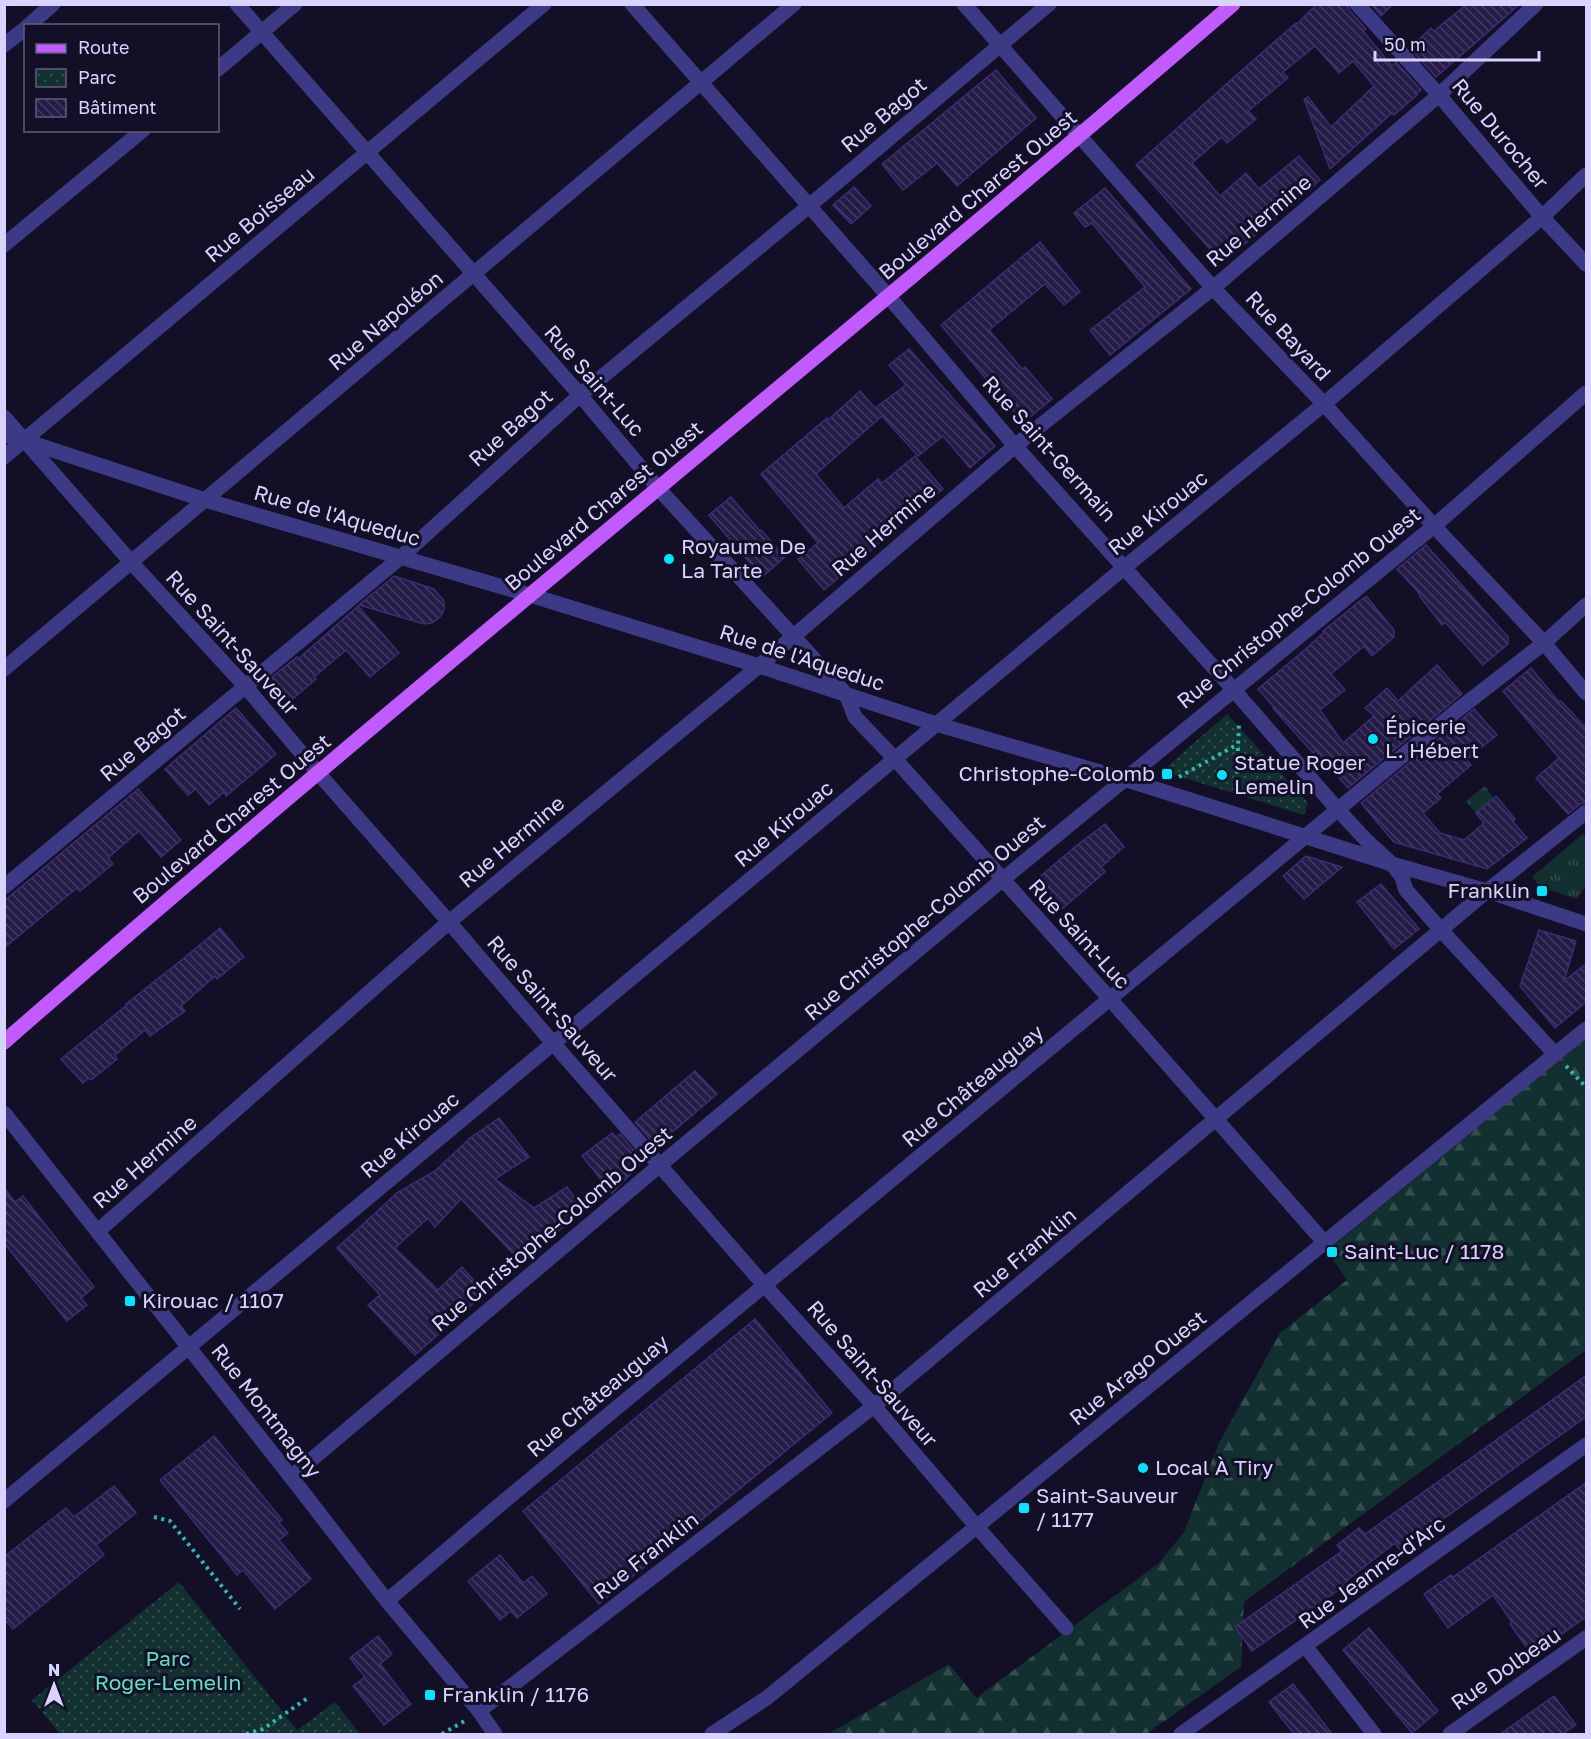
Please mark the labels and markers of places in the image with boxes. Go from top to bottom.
place label: Royaume De La Tarte [681,533,806,583]
marker: Royaume De La Tarte [662,552,676,566]
place label: Épicerie L. Hébert [1385,713,1479,763]
marker: Épicerie L. Hébert [1366,732,1380,746]
place label: Statue Roger Lemelin [1234,749,1366,799]
place label: Christophe-Colomb [958,760,1155,786]
marker: Christophe-Colomb [1160,767,1174,781]
marker: Statue Roger Lemelin [1215,768,1229,782]
place label: Franklin [1448,877,1530,903]
marker: Franklin [1535,884,1549,898]
place label: Saint-Luc / 1178 [1344,1238,1504,1264]
marker: Saint-Luc / 1178 [1325,1245,1339,1259]
place label: Kirouac / 1107 [142,1287,284,1313]
marker: Kirouac / 1107 [123,1294,137,1308]
place label: Local À Tiry [1155,1454,1273,1480]
marker: Local À Tiry [1136,1461,1150,1475]
place label: Saint-Sauveur / 1177 [1036,1482,1178,1532]
marker: Saint-Sauveur / 1177 [1017,1501,1031,1515]
place label: Franklin / 1176 [442,1681,589,1707]
marker: Franklin / 1176 [423,1688,437,1702]

